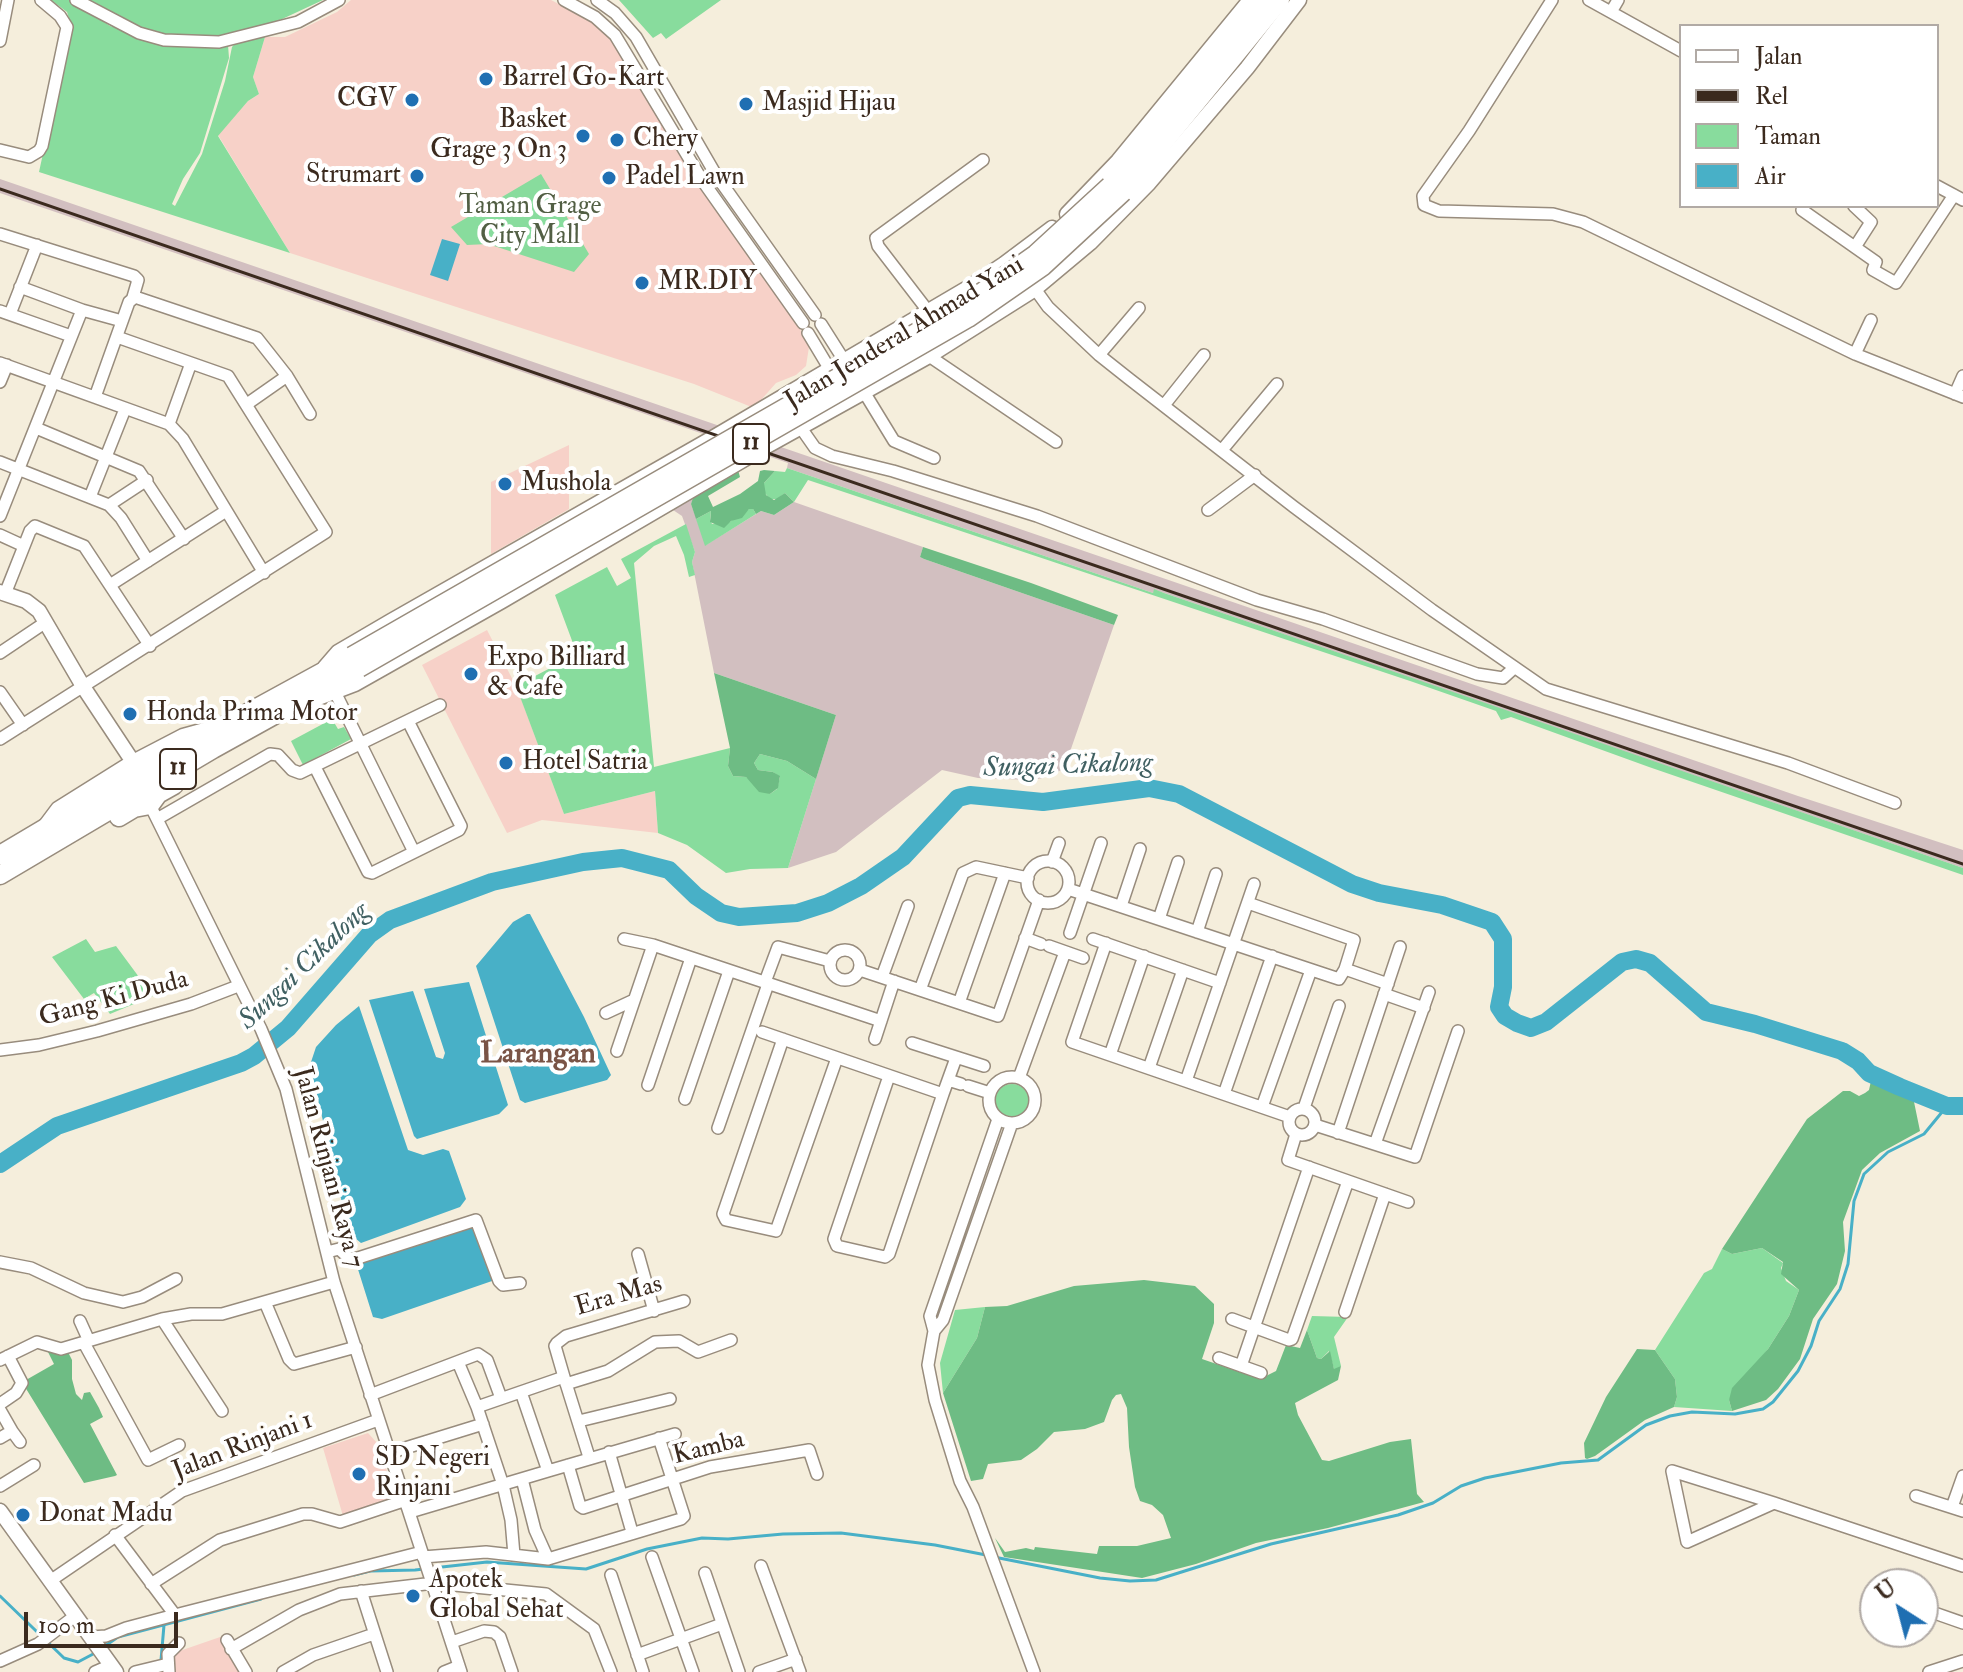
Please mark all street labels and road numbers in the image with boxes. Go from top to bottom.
street label: Jalan Jenderal Ahmad Yani [780,250,1030,418]
road number: 11 [733,424,769,464]
road number: 11 [160,749,196,789]
street label: Gang Ki Duda [36,965,192,1035]
street label: Jalan Rinjani Raya 7 [285,1064,369,1272]
street label: Era Mas [572,1270,666,1324]
street label: Jalan Rinjani 1 [169,1406,317,1488]
street label: Kamba [670,1425,748,1473]

